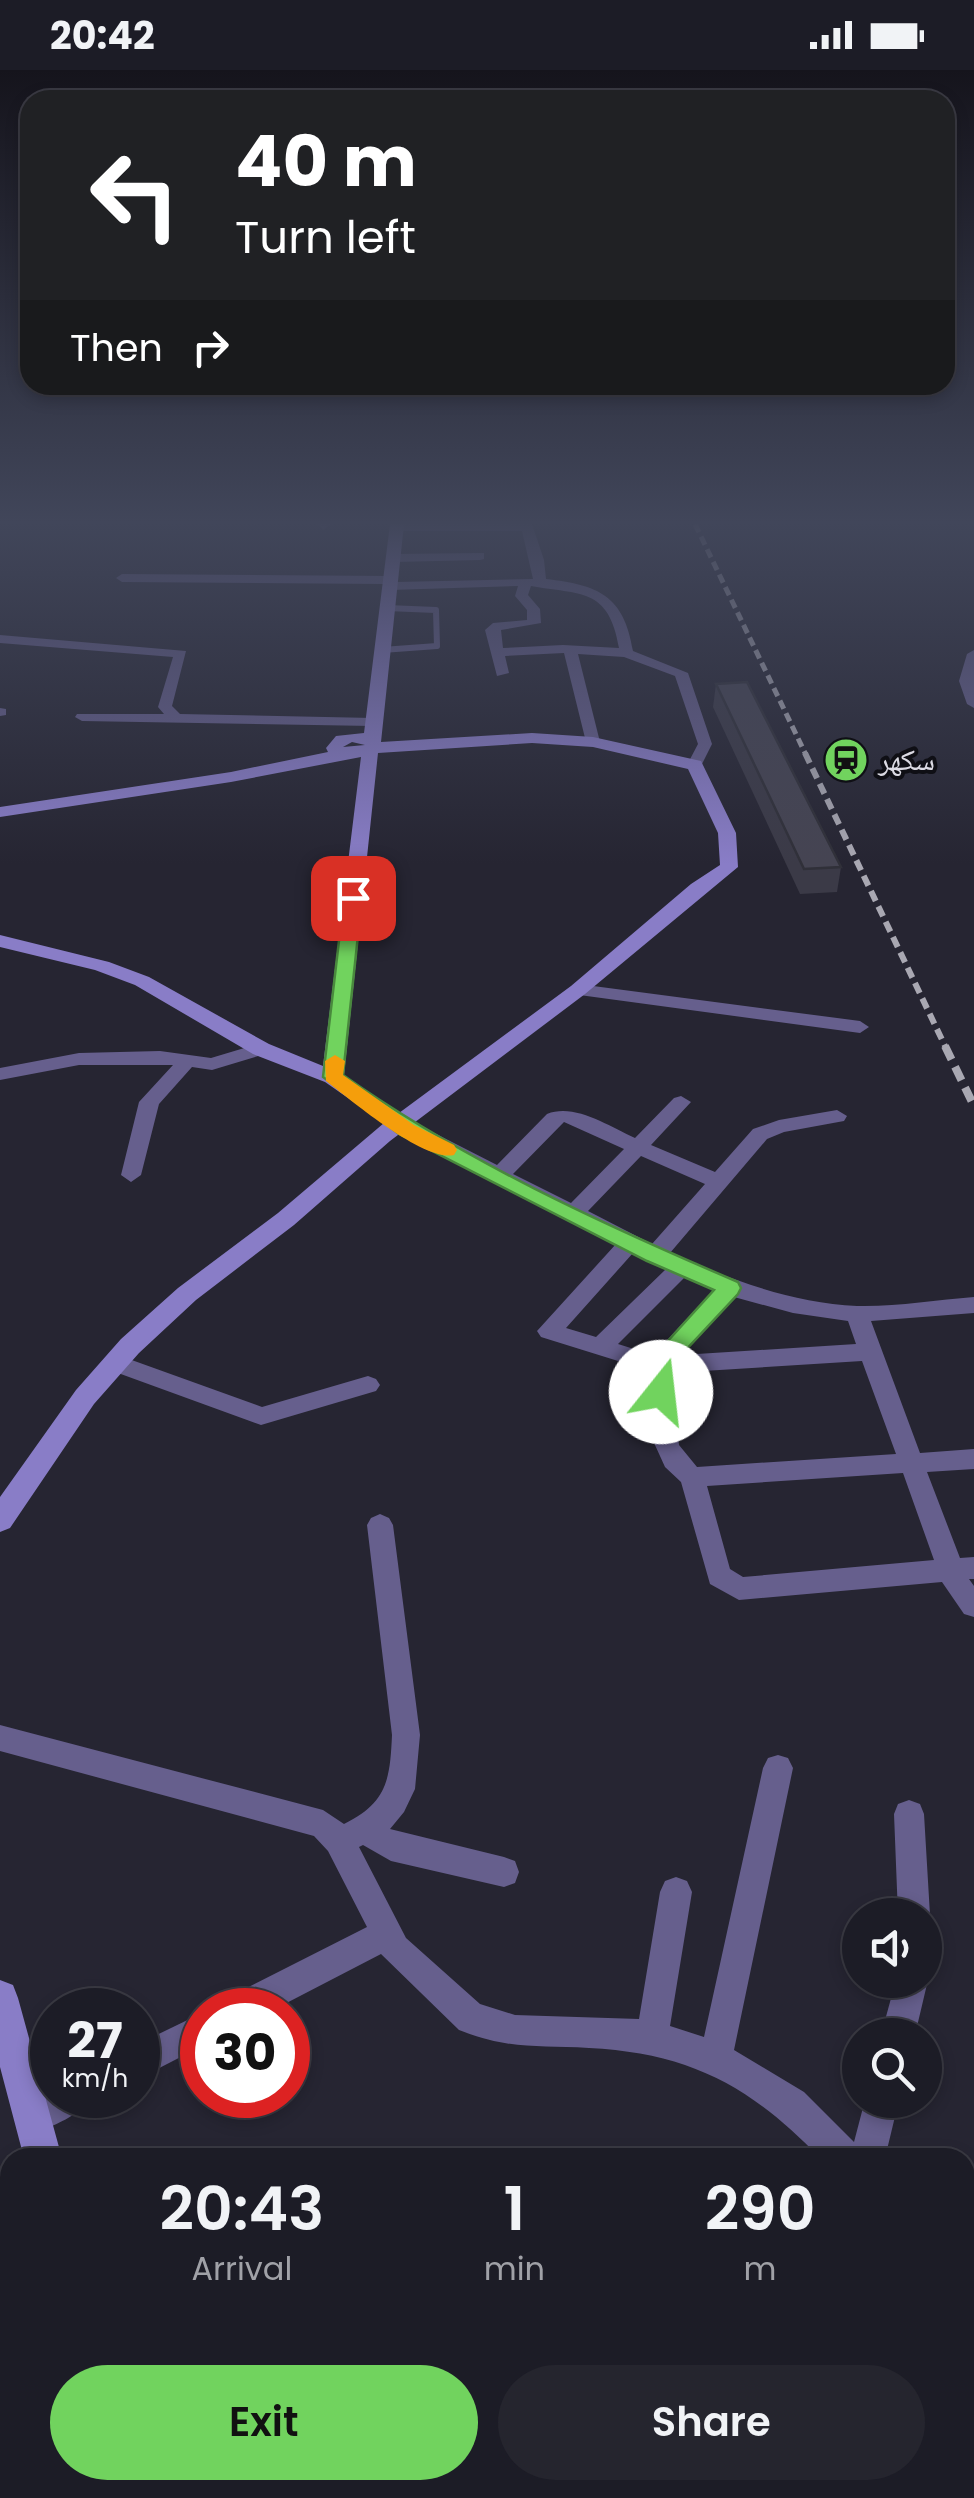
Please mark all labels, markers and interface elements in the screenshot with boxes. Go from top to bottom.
text: 20:42 [50,9,155,62]
text: 40 m [235,112,417,211]
icon: left [70,130,200,260]
text: Turn left [235,206,416,269]
icon: right [183,320,238,375]
text: Then [70,321,163,374]
station icon: سكهر [823,737,869,783]
place label: سكهر [877,738,935,781]
pin [311,856,396,941]
icon: arrive [326,871,381,926]
position arrow [609,1340,713,1444]
map controls [842,1898,942,2118]
button: sound [842,1898,942,1998]
speed limit sign: 30 [180,1988,310,2118]
text: 27 [67,2005,123,2076]
button: search [842,2018,942,2118]
text: km/h [62,2061,128,2096]
text: 20:43 [160,2167,324,2251]
text: 1 [504,2167,525,2251]
text: 290 [705,2167,815,2251]
text: Arrival [191,2246,292,2291]
text: min [484,2246,545,2291]
text: m [744,2246,777,2291]
button: Exit [50,2365,478,2480]
button: Share [498,2365,925,2480]

